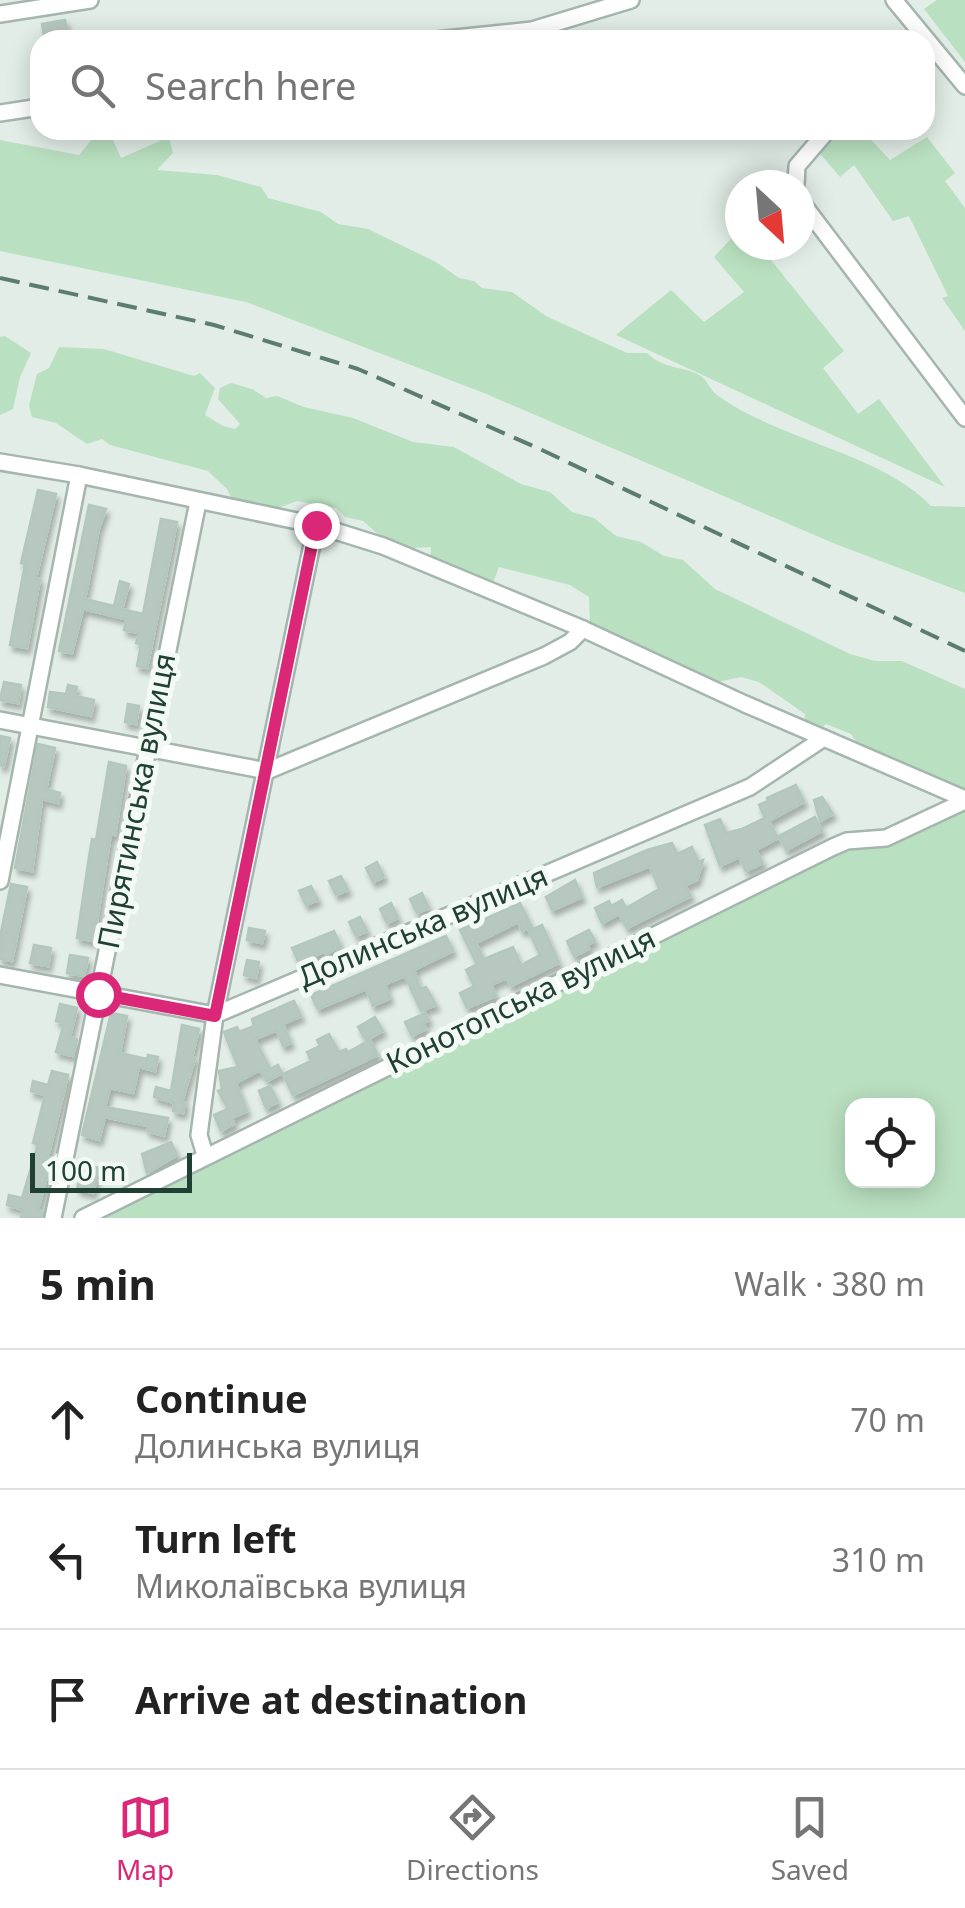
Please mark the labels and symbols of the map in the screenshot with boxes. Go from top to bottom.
north arrow [725,170,815,260]
route end [294,503,340,549]
street label: Пирятинська вулиця [87,649,184,952]
street label: Долинська вулиця [291,854,554,997]
street label: Конотопська вулиця [379,917,662,1083]
route start [76,972,122,1018]
scale bar [30,1148,192,1192]

